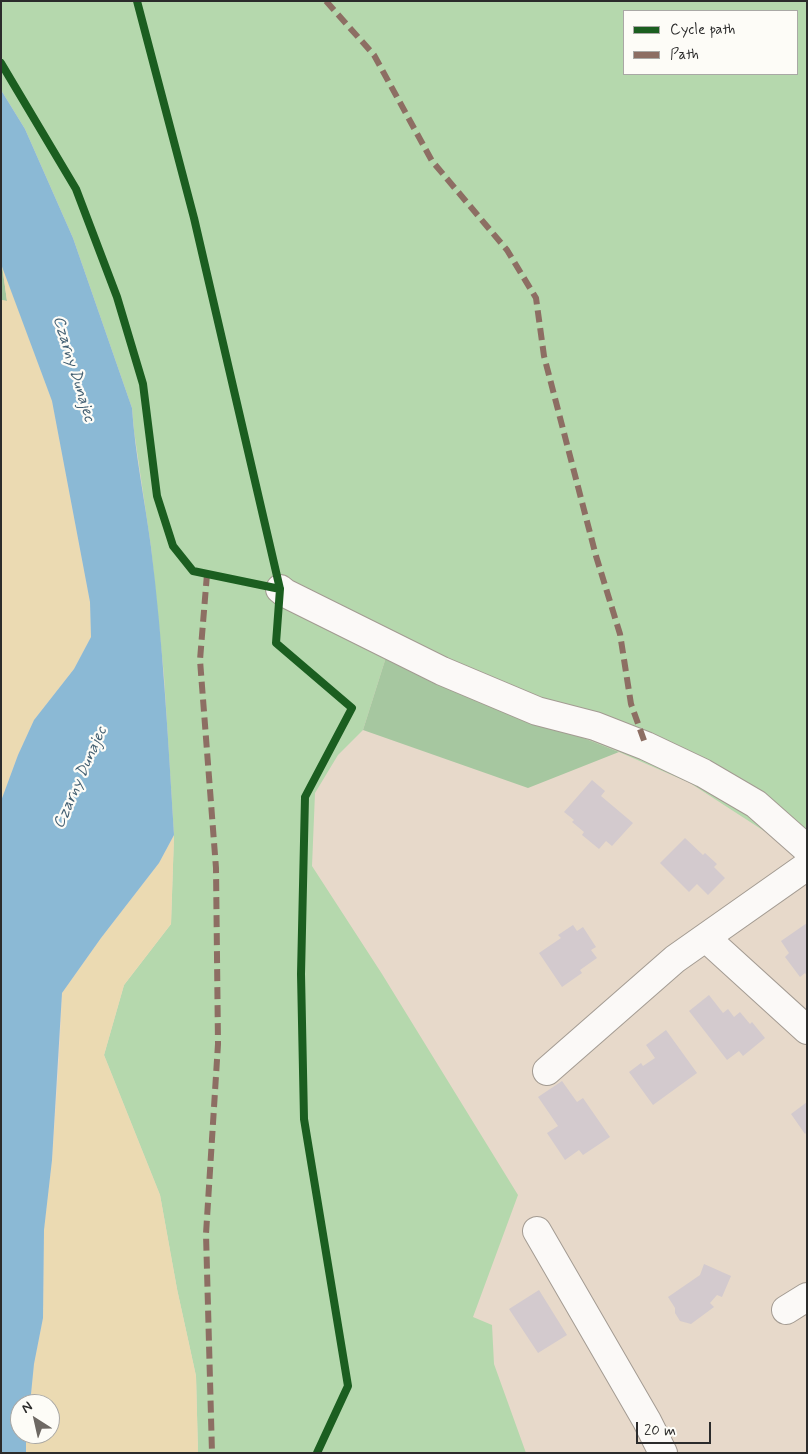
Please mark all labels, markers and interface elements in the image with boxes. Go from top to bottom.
legend [623,10,798,75]
text: Cycle path [670,20,735,40]
text: Path [670,45,699,65]
water label: Czarny Dunajec [48,314,98,424]
water label: Czarny Dunajec [50,724,112,832]
north arrow [10,1394,60,1444]
text: N [18,1397,36,1418]
scale bar [638,1412,713,1444]
text: 20 m [644,1421,676,1441]

